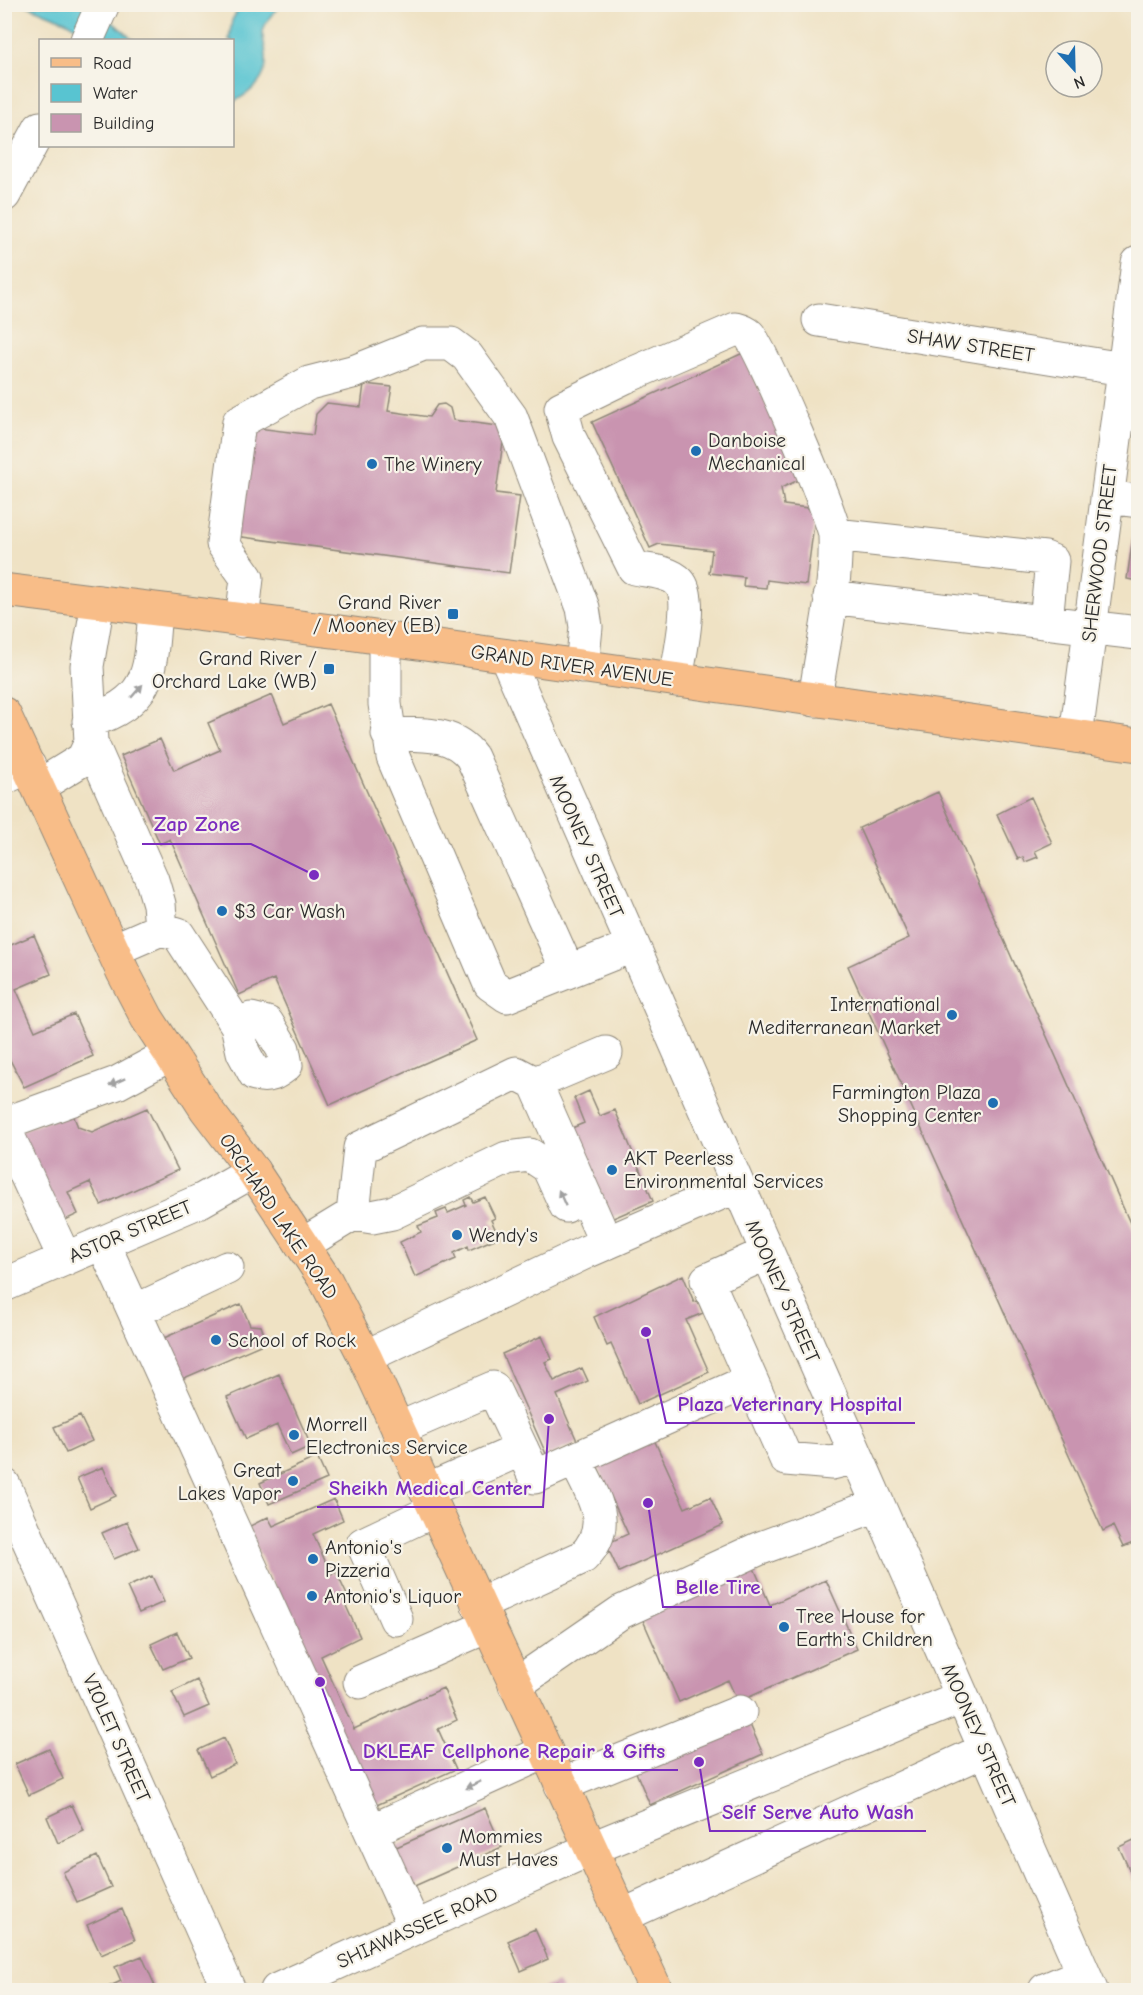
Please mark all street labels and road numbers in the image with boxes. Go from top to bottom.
street label: SHAW STREET [906,324,1037,367]
street label: SHERWOOD STREET [1077,462,1122,643]
street label: GRAND RIVER AVENUE [469,640,675,691]
street label: MOONEY STREET [545,771,629,922]
street label: ORCHARD LAKE ROAD [215,1129,343,1303]
street label: ASTOR STREET [65,1195,196,1268]
street label: MOONEY STREET [741,1216,825,1367]
street label: MOONEY STREET [937,1660,1021,1811]
street label: VIOLET STREET [78,1670,155,1806]
street label: SHIAWASSEE ROAD [333,1882,501,1973]

